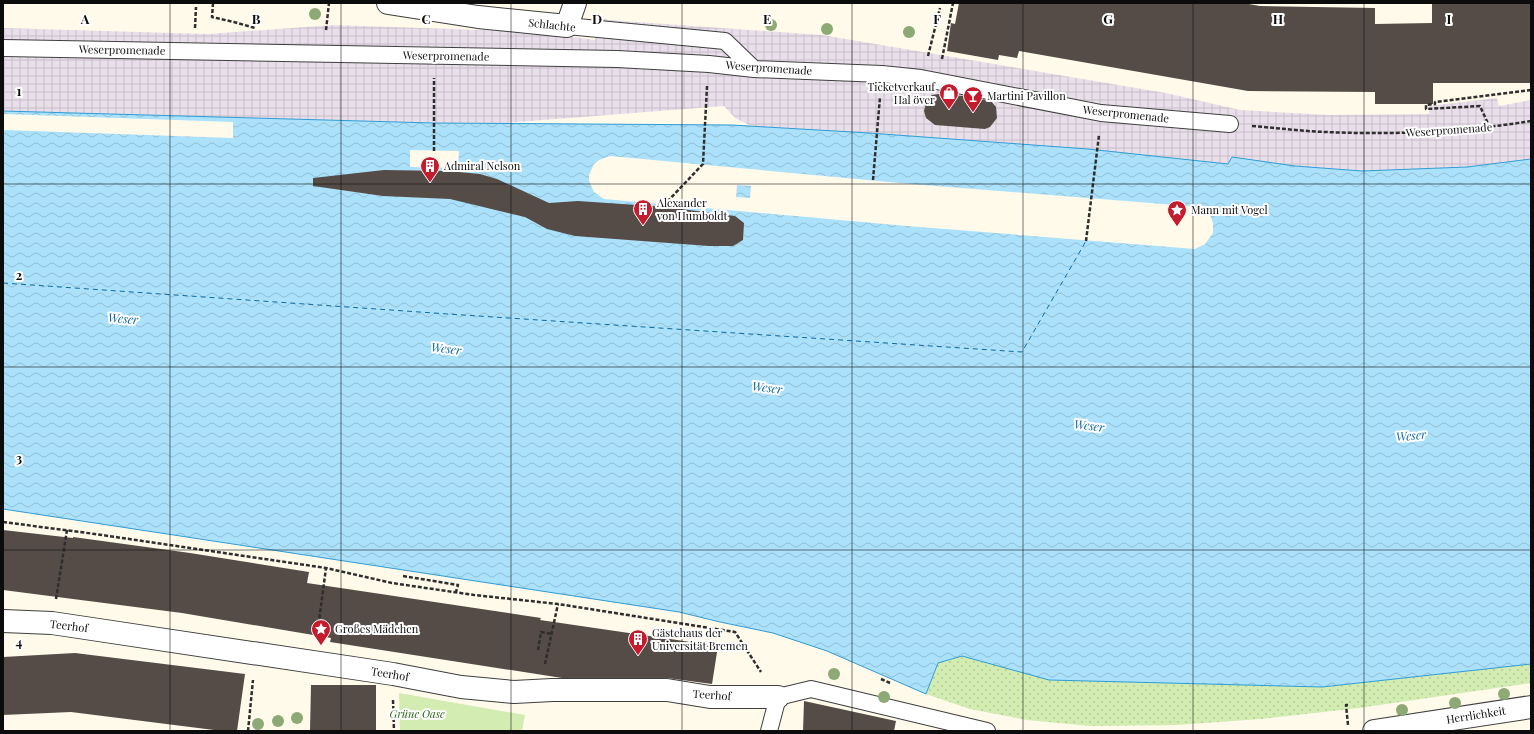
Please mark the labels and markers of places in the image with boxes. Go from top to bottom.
place label: Ticketverkauf Hal över [867,79,936,107]
shop icon: Ticketverkauf Hal över [938,82,960,110]
bar icon: Martini Pavillon [962,85,984,113]
place label: Martini Pavillon [987,88,1066,103]
building icon: Admiral Nelson [419,155,441,183]
place label: Admiral Nelson [443,158,521,173]
place label: Alexander von Humboldt [656,195,728,223]
building icon: Alexander von Humboldt [632,198,654,226]
place icon: Mann mit Vogel [1166,199,1188,227]
place label: Mann mit Vogel [1191,202,1268,217]
place icon: Großes Mädchen [310,618,332,646]
place label: Großes Mädchen [335,621,419,636]
place label: Gästehaus der Universität Bremen [652,625,748,653]
building icon: Gästehaus der Universität Bremen [627,628,649,656]

